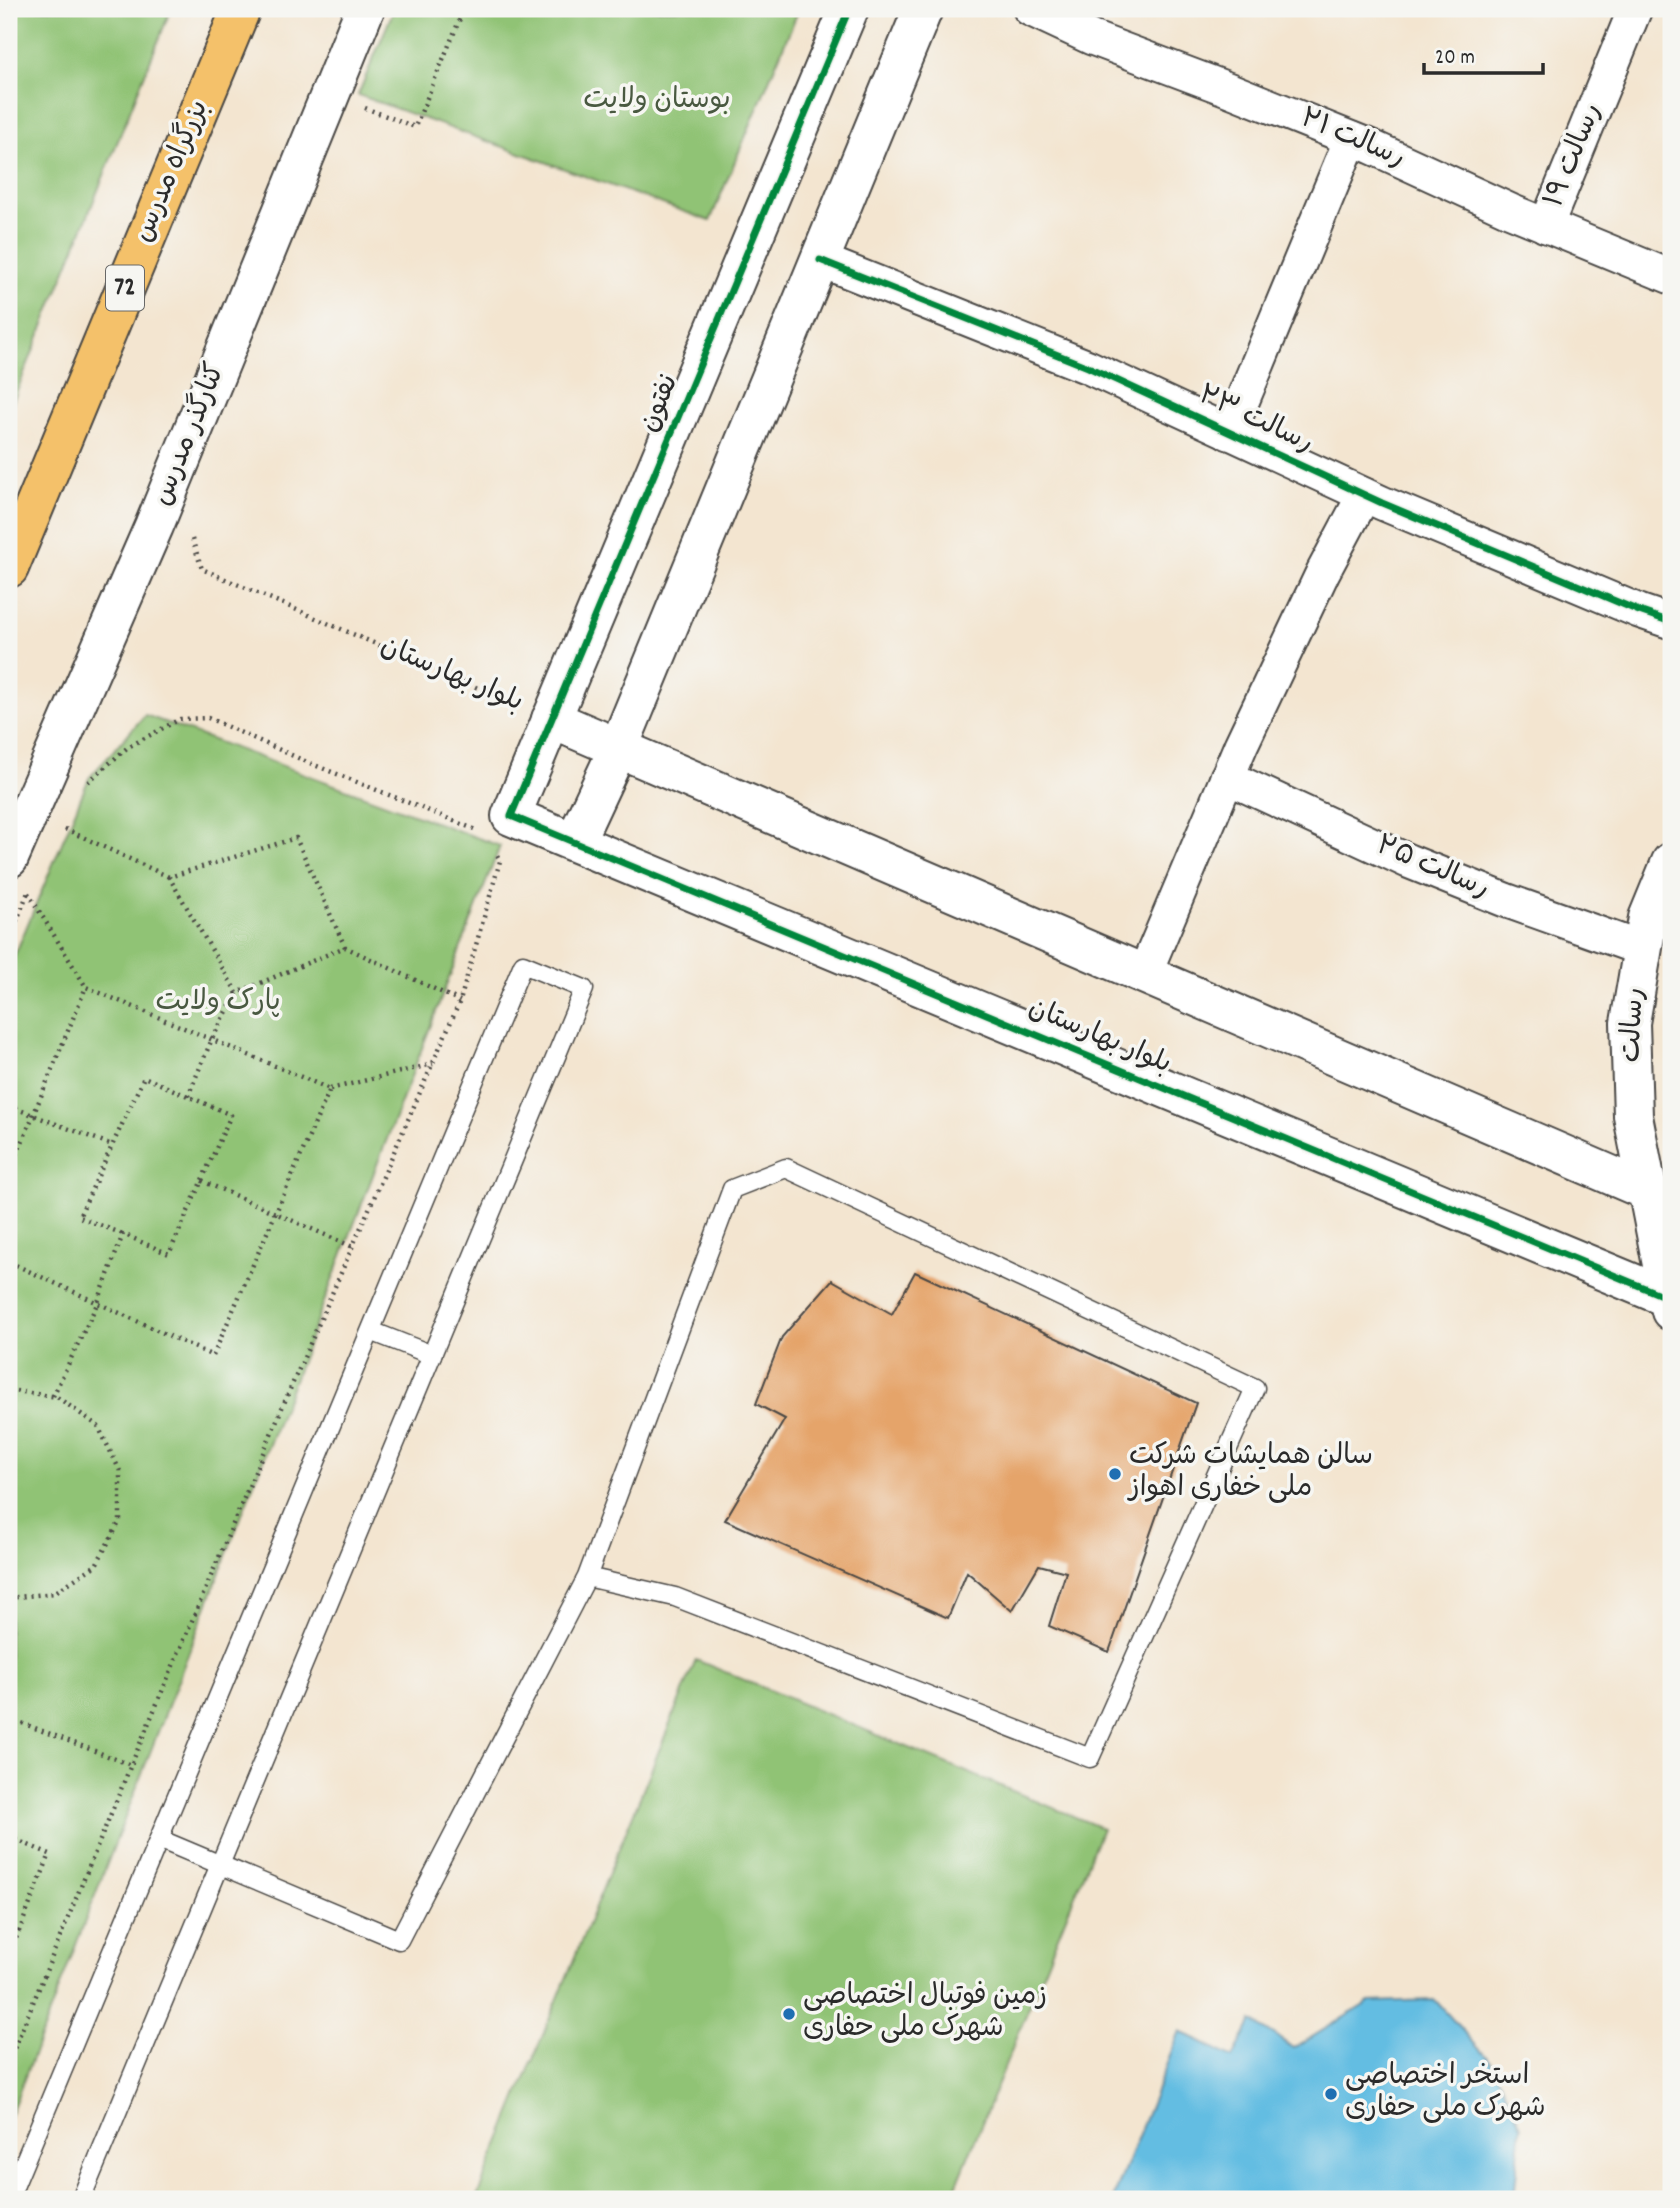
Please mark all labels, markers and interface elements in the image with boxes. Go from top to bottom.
scale bar [1424,32,1544,76]
text: 20 m [1435,44,1475,74]
park label: بوستان ولایت [583,82,731,122]
street label: بزرگراه مدرس [124,94,221,249]
street label: رسالت ۱۹ [1536,98,1614,214]
street label: رسالت ۲۱ [1293,100,1411,180]
road number: 72 [106,266,144,310]
street label: کنارگذر مدرس [143,357,238,512]
street label: نفتون [631,369,691,439]
street label: رسالت ۲۳ [1191,377,1319,465]
street label: بلوار بهارستان [373,628,529,724]
street label: رسالت ۲۵ [1369,827,1495,911]
park label: پارک ولایت [155,984,281,1024]
street label: رسالت [1613,986,1657,1064]
street label: بلوار بهارستان [1021,990,1177,1086]
place label: سالن همایشات شرکت ملی خفاری اهواز [1127,1438,1373,1510]
marker: سالن همایشات شرکت ملی خفاری اهواز [1107,1466,1123,1482]
place label: زمین فوتبال اختصاصی شهرک ملی حفاری [803,1978,1047,2050]
marker: زمین فوتبال اختصاصی شهرک ملی حفاری [781,2006,797,2022]
place label: استخر اختصاصی شهرک ملی حفاری [1345,2058,1546,2130]
marker: استخر اختصاصی شهرک ملی حفاری [1323,2086,1339,2102]

